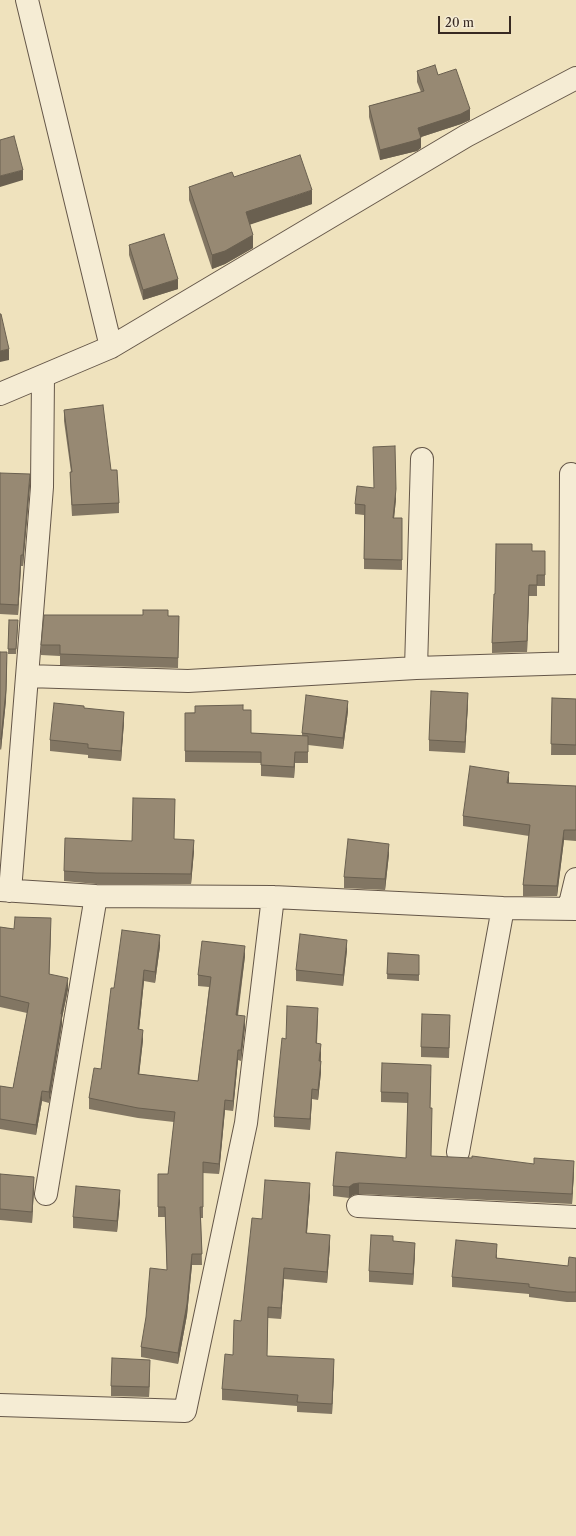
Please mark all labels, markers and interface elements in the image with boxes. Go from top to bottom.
scale bar [440,8,513,34]
text: 20 m [445,15,474,30]

